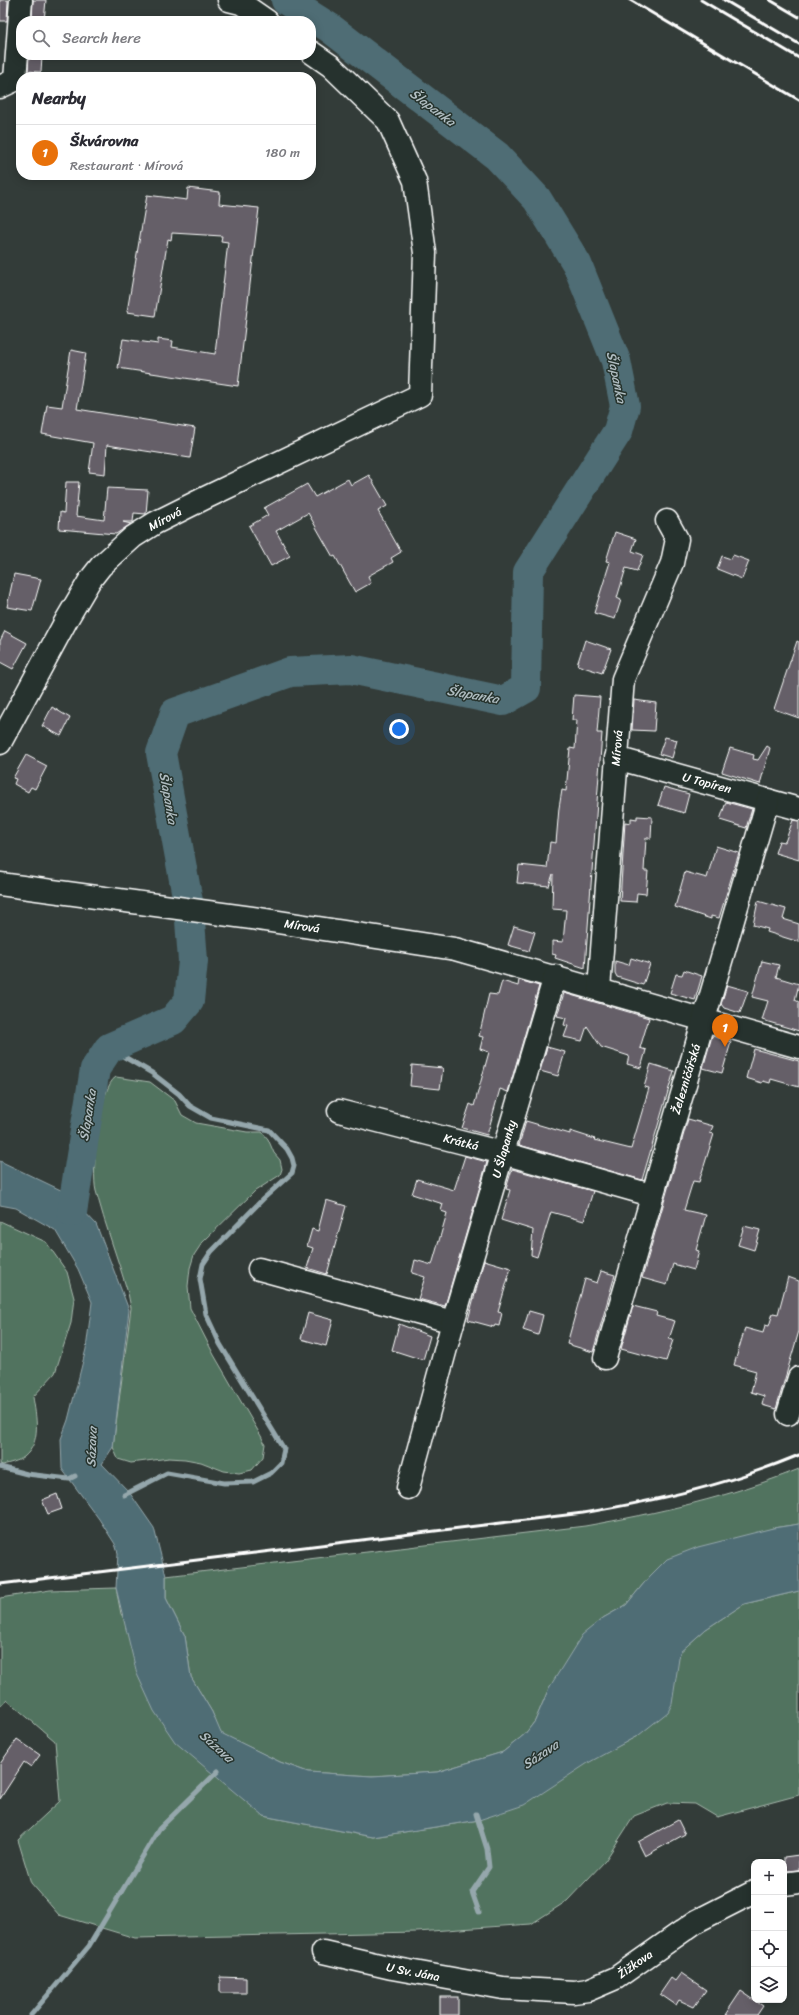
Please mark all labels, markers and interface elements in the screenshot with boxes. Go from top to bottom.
search box [16,16,316,60]
text: Search here [62,25,141,51]
icon: search [30,27,52,49]
water label: Šlapanka [405,82,462,133]
text: Nearby [32,83,86,113]
text: Škvárovna [70,128,138,154]
text: 1 [42,141,48,164]
text: 180 m [265,141,300,164]
text: Restaurant · Mírová [70,154,183,177]
water label: Šlapanka [600,349,633,406]
street label: Mírová [144,501,186,537]
water label: Šlapanka [445,679,502,711]
your location [389,719,409,739]
street label: Mírová [604,729,630,767]
street label: U Topíren [680,766,734,800]
water label: Šlapanka [153,770,185,827]
street label: Mírová [283,912,321,940]
pin: 1 [712,1014,738,1047]
street label: Železničářská [665,1041,707,1117]
water label: Šlapanka [72,1086,103,1143]
street label: U Šlapanky [485,1117,523,1181]
street label: Krátká [441,1127,481,1157]
water label: Sázava [79,1425,104,1467]
water label: Sázava [194,1724,240,1769]
water label: Sázava [517,1733,564,1775]
map controls [751,1859,787,2003]
button: + [751,1859,787,1895]
button: − [751,1895,787,1931]
button: locate [751,1931,787,1967]
street label: Žižkova [612,1944,658,1984]
street label: U Sv. Jána [384,1956,442,1988]
button: layers [751,1967,787,2003]

